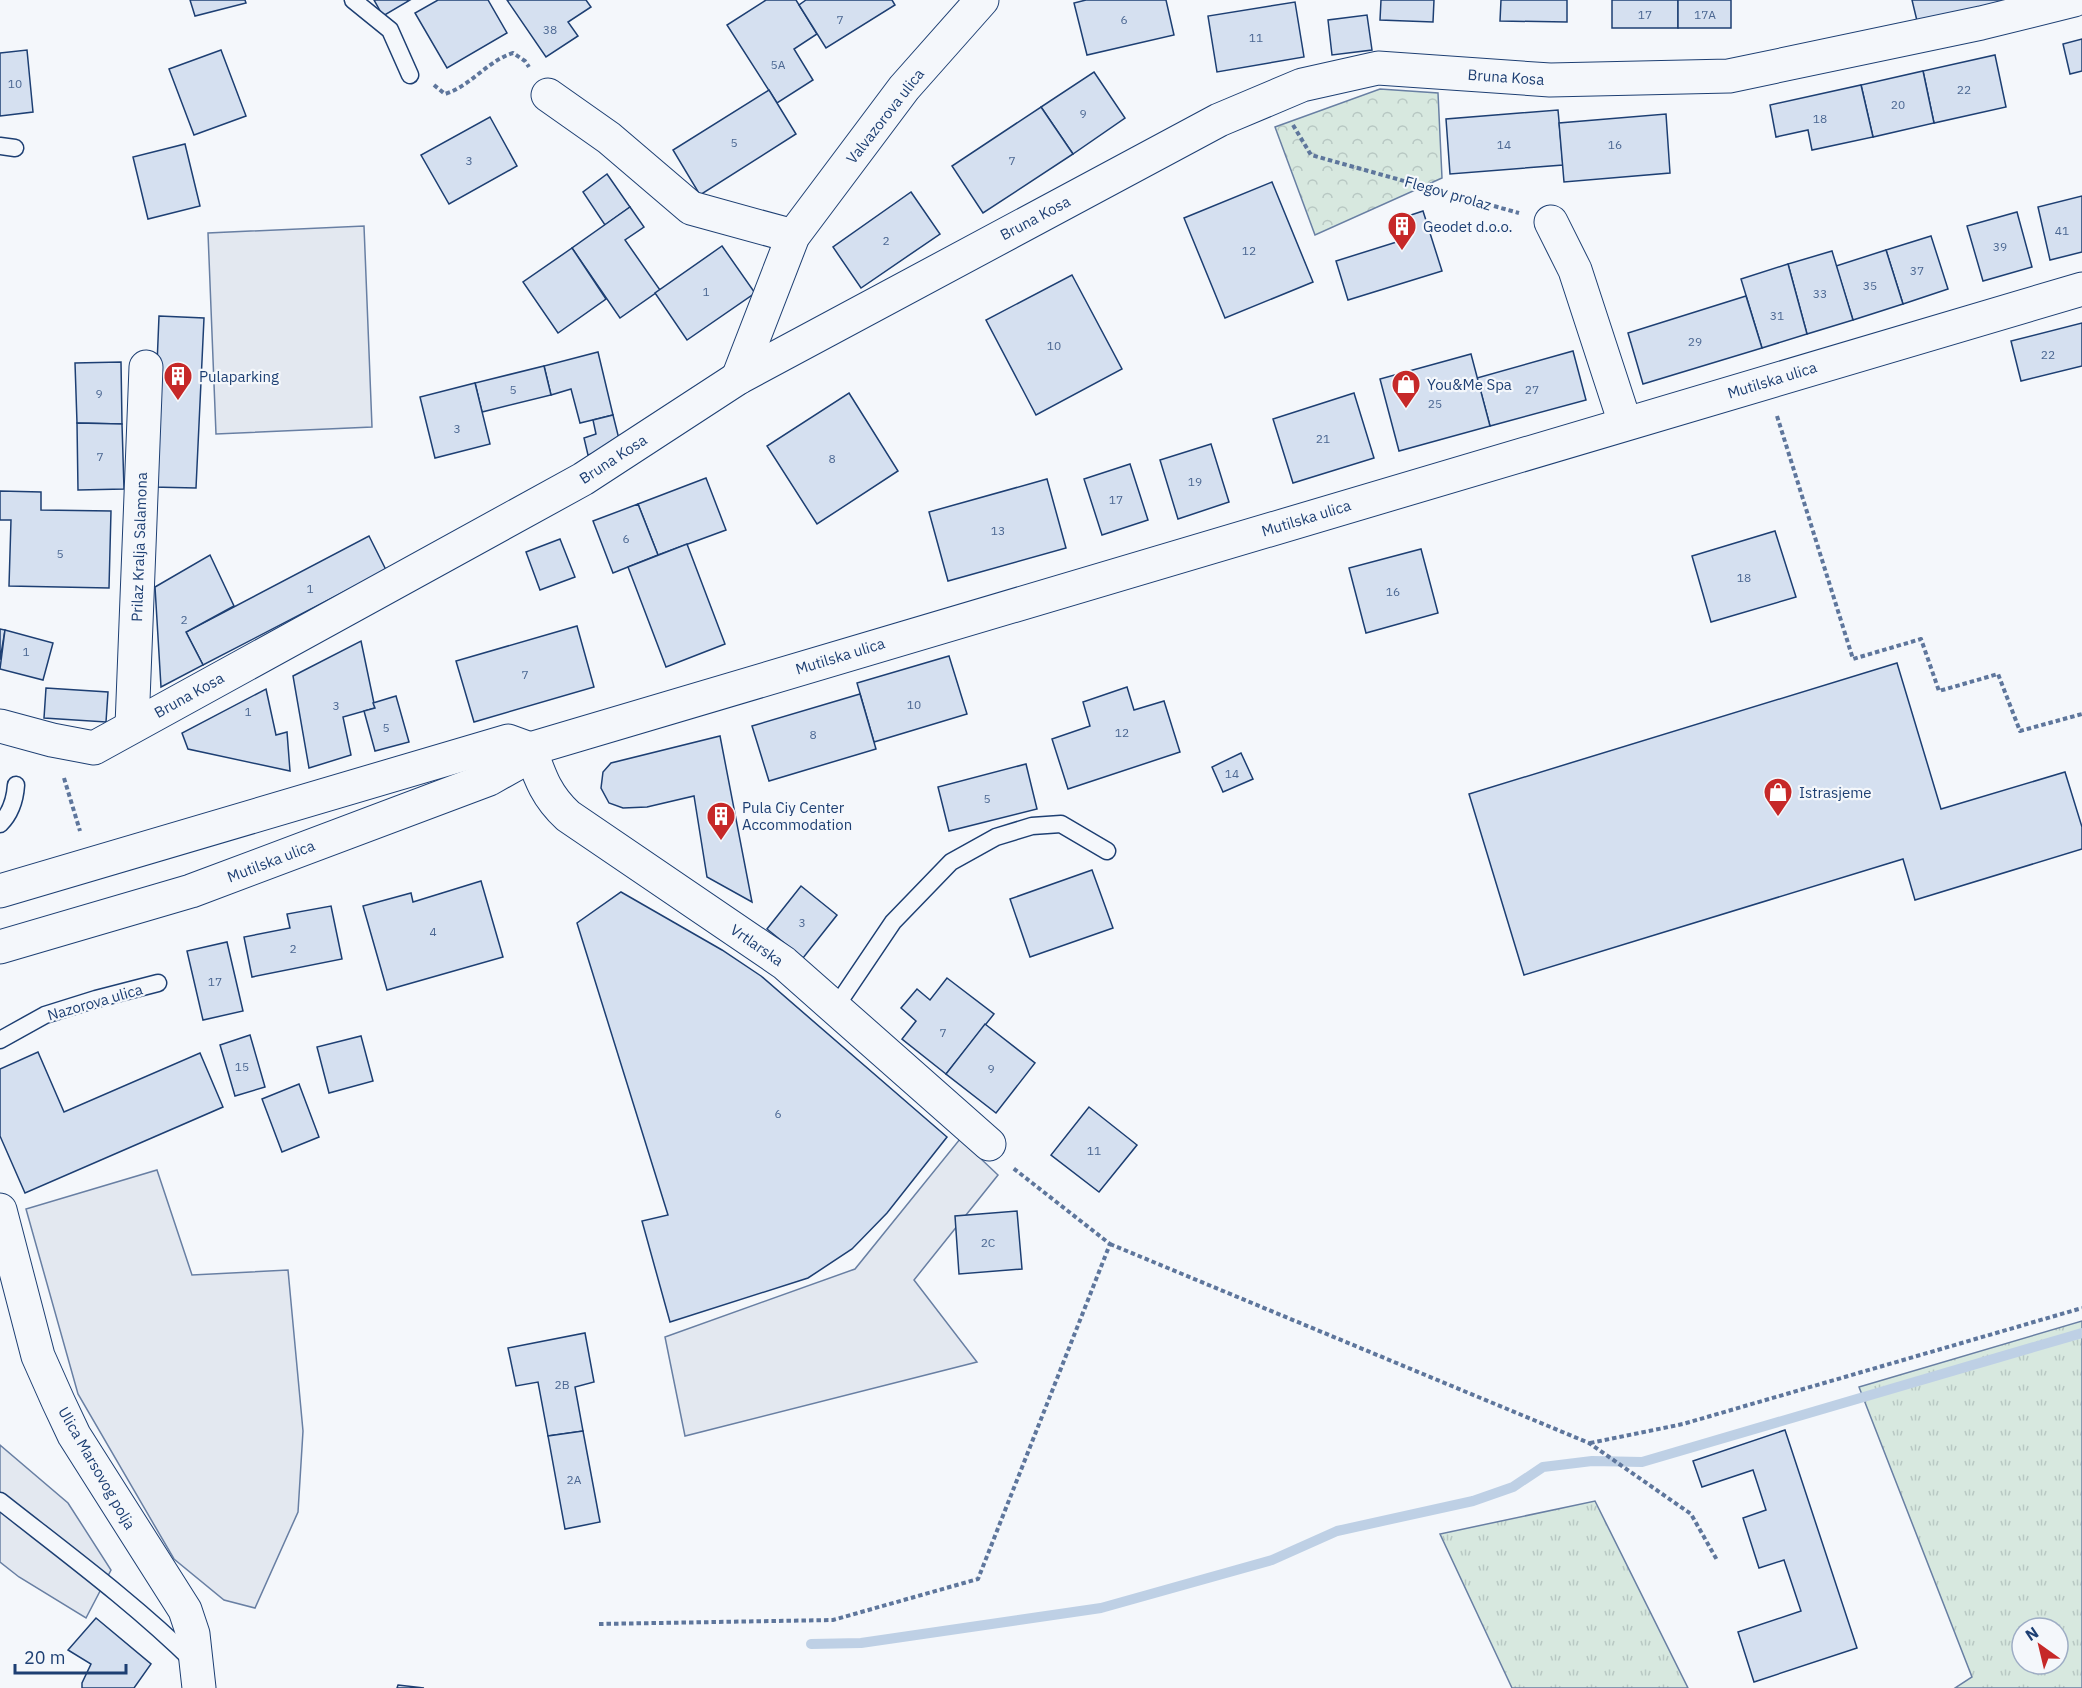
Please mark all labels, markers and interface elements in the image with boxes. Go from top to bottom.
house number: 17 [1638,7,1652,22]
house number: 17A [1694,7,1716,22]
house number: 7 [836,12,844,27]
house number: 6 [1120,12,1128,27]
house number: 38 [543,22,557,37]
house number: 11 [1249,30,1263,45]
house number: 5A [771,57,786,72]
street label: Valvazorova ulica [842,65,928,167]
street label: Bruna Kosa [1467,65,1545,89]
house number: 10 [8,76,22,91]
house number: 22 [1957,82,1971,97]
house number: 20 [1891,97,1905,112]
house number: 9 [1079,106,1087,121]
house number: 18 [1813,111,1827,126]
house number: 5 [730,135,738,150]
house number: 14 [1497,137,1511,152]
house number: 16 [1608,137,1622,152]
house number: 3 [465,153,473,168]
house number: 7 [1008,153,1016,168]
street label: Flegov prolaz [1402,172,1494,214]
street label: Bruna Kosa [997,192,1073,244]
building icon: Geodet d.o.o. [1386,210,1418,252]
place label: Geodet d.o.o. [1423,217,1513,236]
house number: 41 [2055,223,2069,238]
house number: 2 [882,233,890,248]
house number: 39 [1993,239,2007,254]
house number: 12 [1242,243,1256,258]
house number: 37 [1910,263,1924,278]
house number: 35 [1863,278,1877,293]
house number: 1 [702,284,710,299]
house number: 33 [1813,286,1827,301]
house number: 31 [1770,308,1784,323]
house number: 29 [1688,334,1702,349]
house number: 10 [1047,338,1061,353]
house number: 22 [2041,347,2055,362]
street label: Mutilska ulica [1725,357,1819,403]
building icon: Pulaparking [162,360,194,402]
place label: Pulaparking [199,367,279,386]
shop icon: You&Me Spa [1390,368,1422,410]
place label: You&Me Spa [1427,375,1512,394]
house number: 5 [509,382,517,397]
house number: 27 [1525,382,1539,397]
house number: 9 [95,386,103,401]
house number: 25 [1428,396,1442,411]
house number: 3 [453,421,461,436]
street label: Bruna Kosa [576,430,650,488]
house number: 21 [1316,431,1330,446]
house number: 7 [96,449,104,464]
house number: 8 [828,451,836,466]
street label: Prilaz Kralja Salamona [127,472,151,622]
house number: 19 [1188,474,1202,489]
house number: 17 [1109,492,1123,507]
street label: Mutilska ulica [1259,495,1353,541]
house number: 13 [991,523,1005,538]
house number: 6 [622,531,630,546]
house number: 5 [56,546,64,561]
house number: 18 [1737,570,1751,585]
house number: 1 [306,581,314,596]
house number: 16 [1386,584,1400,599]
house number: 2 [180,612,188,627]
street label: Mutilska ulica [793,633,887,679]
house number: 1 [22,644,30,659]
house number: 7 [521,667,529,682]
street label: Bruna Kosa [151,668,227,722]
house number: 10 [907,697,921,712]
house number: 3 [332,698,340,713]
house number: 1 [244,704,252,719]
house number: 5 [382,720,390,735]
house number: 12 [1115,725,1129,740]
house number: 8 [809,727,817,742]
house number: 14 [1225,766,1239,781]
shop icon: Istrasjeme [1762,776,1794,818]
place label: Istrasjeme [1799,783,1872,802]
house number: 5 [983,791,991,806]
place label: Pula Ciy Center Accommodation [742,798,852,834]
building icon: Pula Ciy Center Accommodation [705,800,737,842]
street label: Mutilska ulica [224,836,318,886]
house number: 3 [798,915,806,930]
street label: Vrtlarska [727,920,787,970]
house number: 4 [429,924,437,939]
house number: 2 [289,941,297,956]
house number: 17 [208,974,222,989]
street label: Nazorova ulica [45,979,145,1025]
house number: 7 [939,1025,947,1040]
house number: 15 [235,1059,249,1074]
house number: 9 [987,1061,995,1076]
house number: 6 [774,1106,782,1121]
house number: 11 [1087,1143,1101,1158]
house number: 2C [981,1235,996,1250]
house number: 2B [554,1377,570,1392]
street label: Ulica Marsovog polja [54,1403,140,1533]
house number: 2A [567,1472,582,1487]
north arrow [2010,1616,2070,1676]
text: N [2021,1622,2042,1645]
scale bar [15,1637,126,1675]
text: 20 m [24,1646,66,1669]

